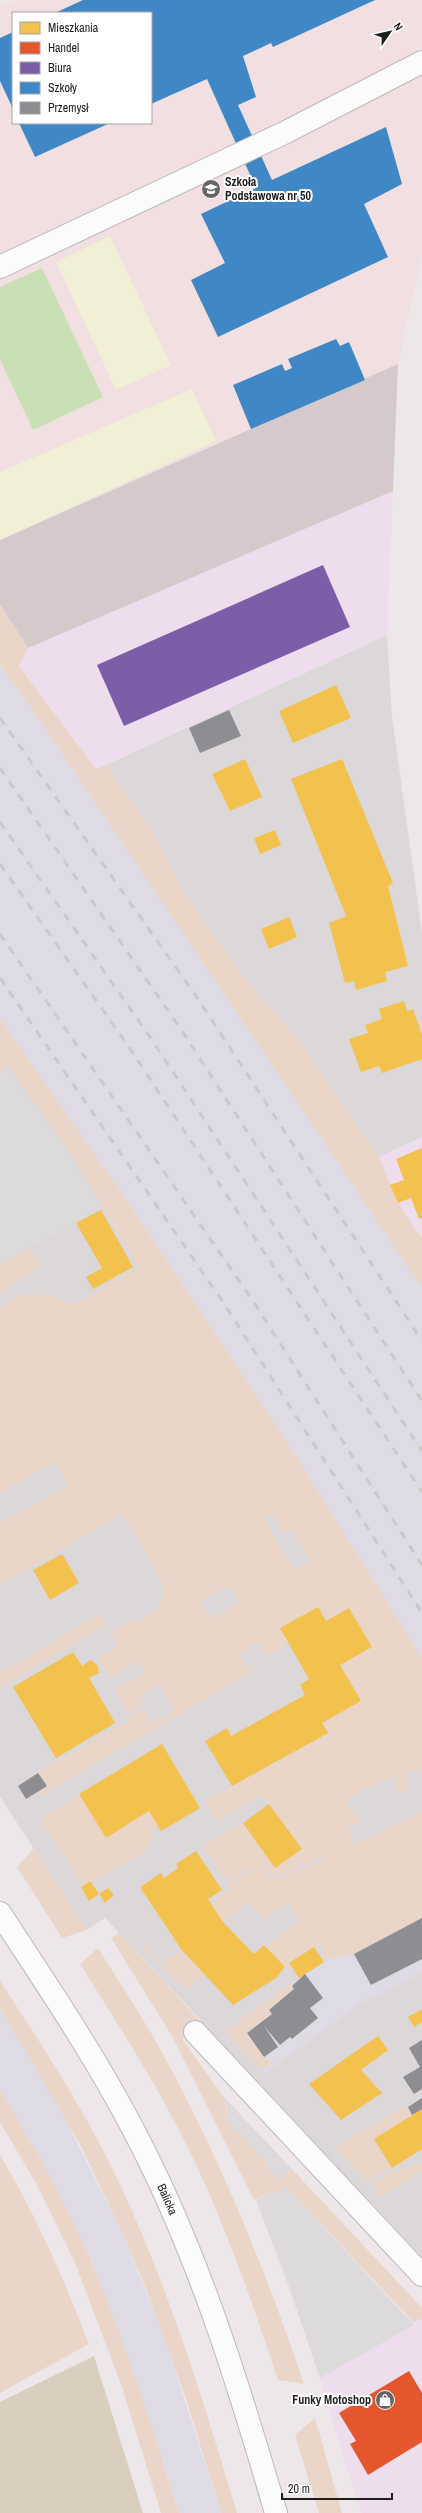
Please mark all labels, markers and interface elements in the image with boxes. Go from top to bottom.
legend [12,12,152,124]
north arrow [370,12,410,52]
text: Mieszkania [48,20,99,36]
text: N [391,20,406,33]
text: Handel [48,40,79,56]
text: Biura [48,60,72,76]
text: Szkoły [48,80,77,96]
text: Przemysł [48,100,89,116]
place label: Szkoła Podstawowa nr 50 [225,174,311,204]
school or university icon: Szkoła Podstawowa nr 50 [200,178,222,200]
street label: Balicka [153,2181,181,2218]
shop icon: Funky Motoshop [374,2389,396,2411]
place label: Funky Motoshop [292,2392,371,2408]
scale bar [282,2475,392,2501]
text: 20 m [288,2481,310,2497]

